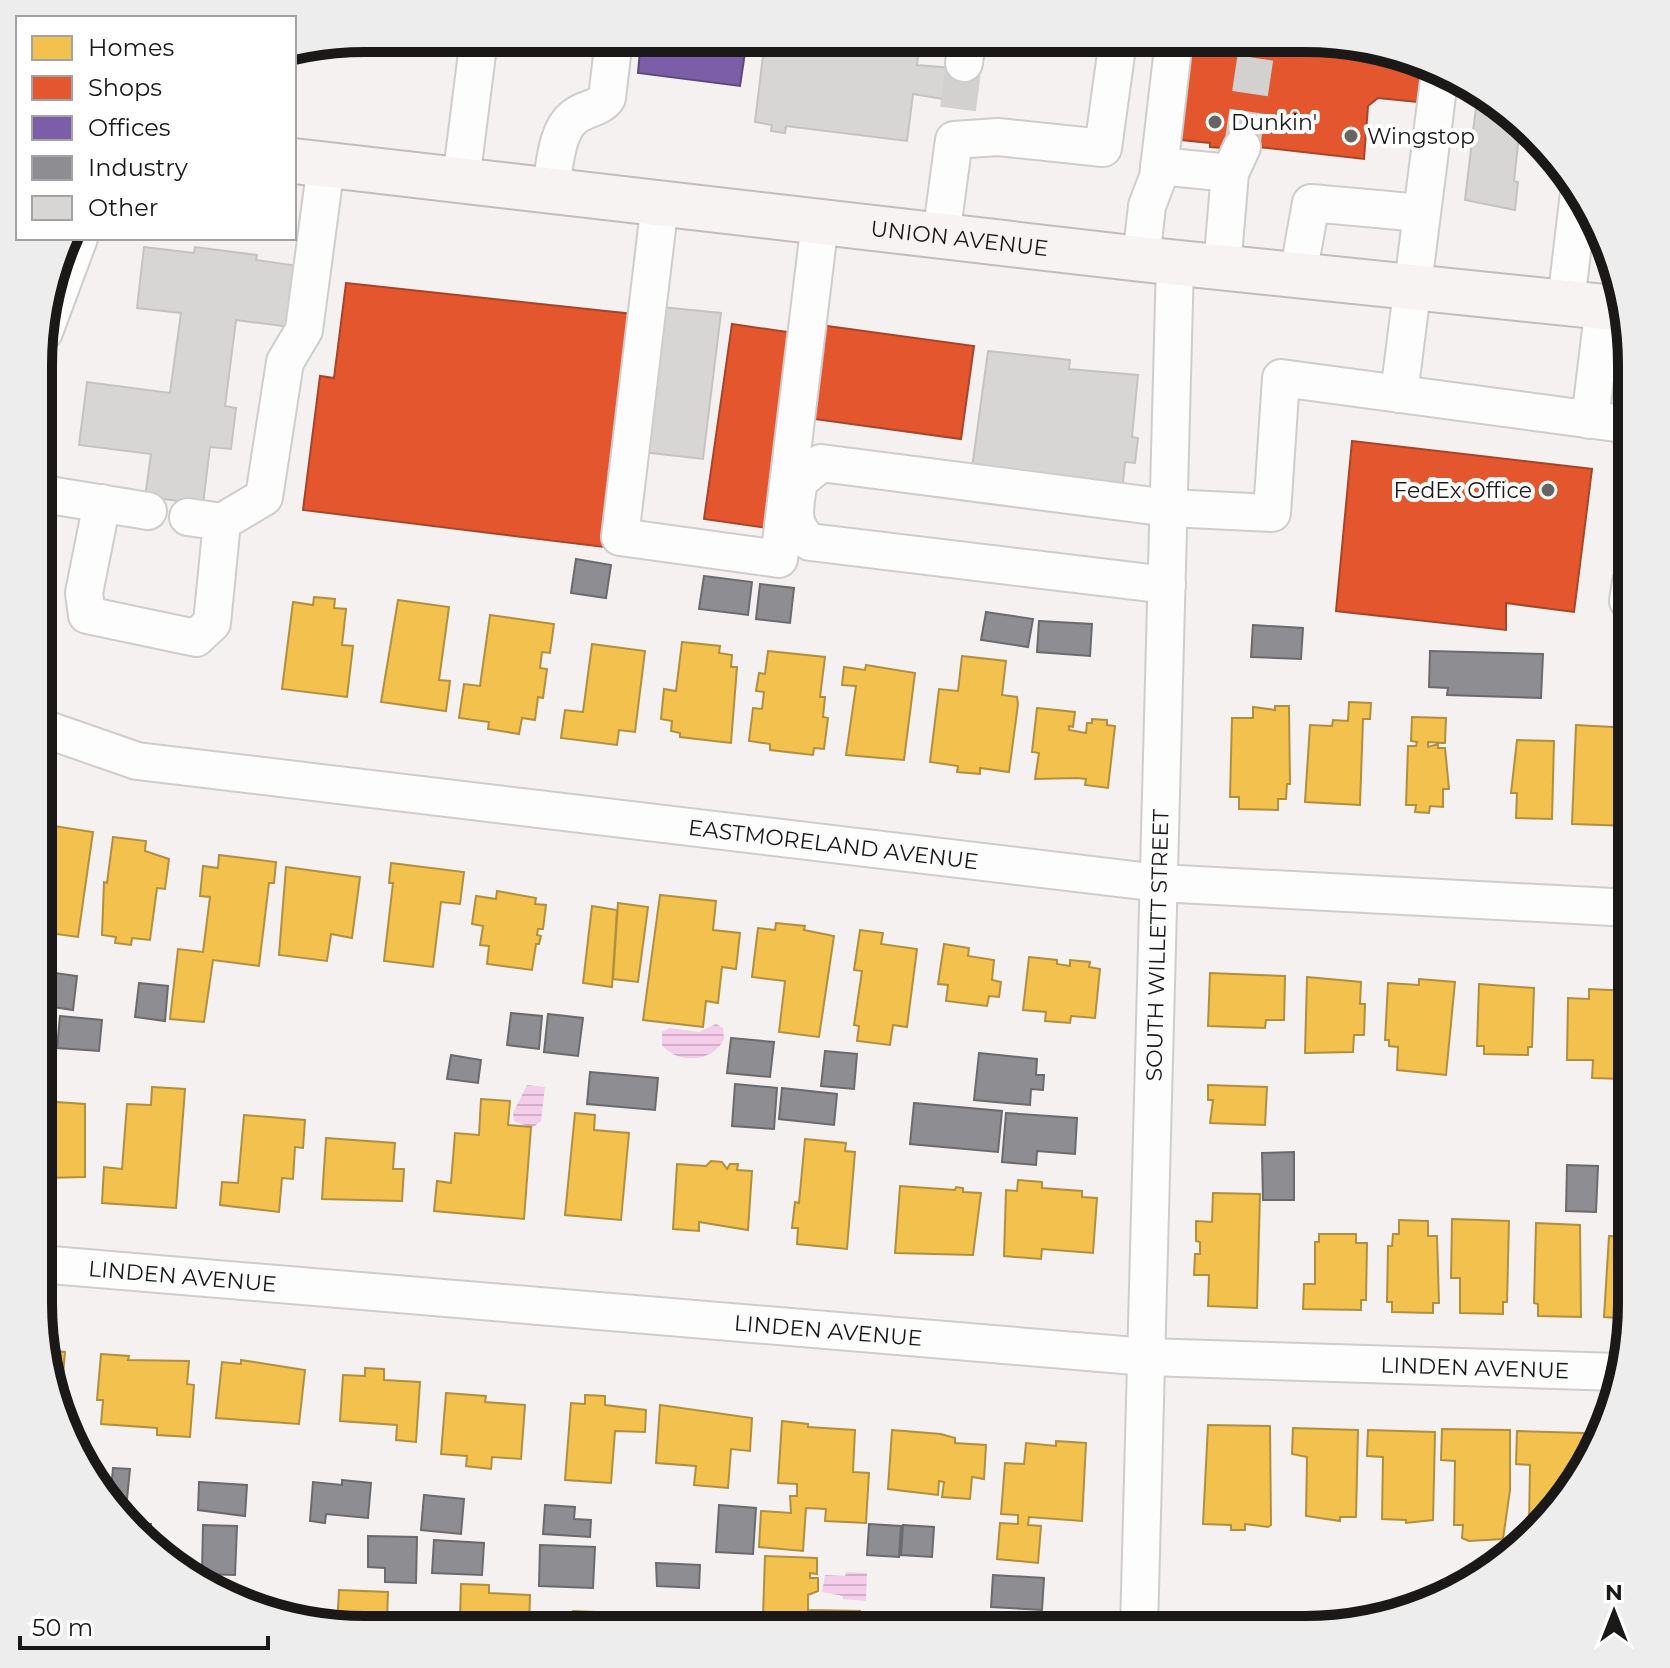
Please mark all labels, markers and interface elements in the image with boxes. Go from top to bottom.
legend [16,16,296,240]
text: Homes [88,33,174,62]
text: Shops [88,73,162,102]
place label: Dunkin' [1231,109,1317,136]
text: Offices [88,113,170,142]
marker: Dunkin' [1206,113,1224,131]
place label: Wingstop [1367,123,1475,150]
marker: Wingstop [1342,127,1360,145]
text: Industry [88,153,188,182]
text: Other [88,193,158,222]
street label: UNION AVENUE [869,215,1050,262]
place label: FedEx Office [1394,477,1532,504]
marker: FedEx Office [1539,481,1557,499]
street label: SOUTH WILLETT STREET [1140,809,1175,1082]
street label: EASTMORELAND AVENUE [687,814,980,875]
street label: LINDEN AVENUE [87,1255,278,1298]
street label: LINDEN AVENUE [733,1309,923,1352]
street label: LINDEN AVENUE [1380,1351,1570,1384]
north arrow [1574,1572,1654,1652]
text: N [1605,1579,1623,1606]
scale bar [20,1600,268,1650]
text: 50 m [32,1613,93,1642]

